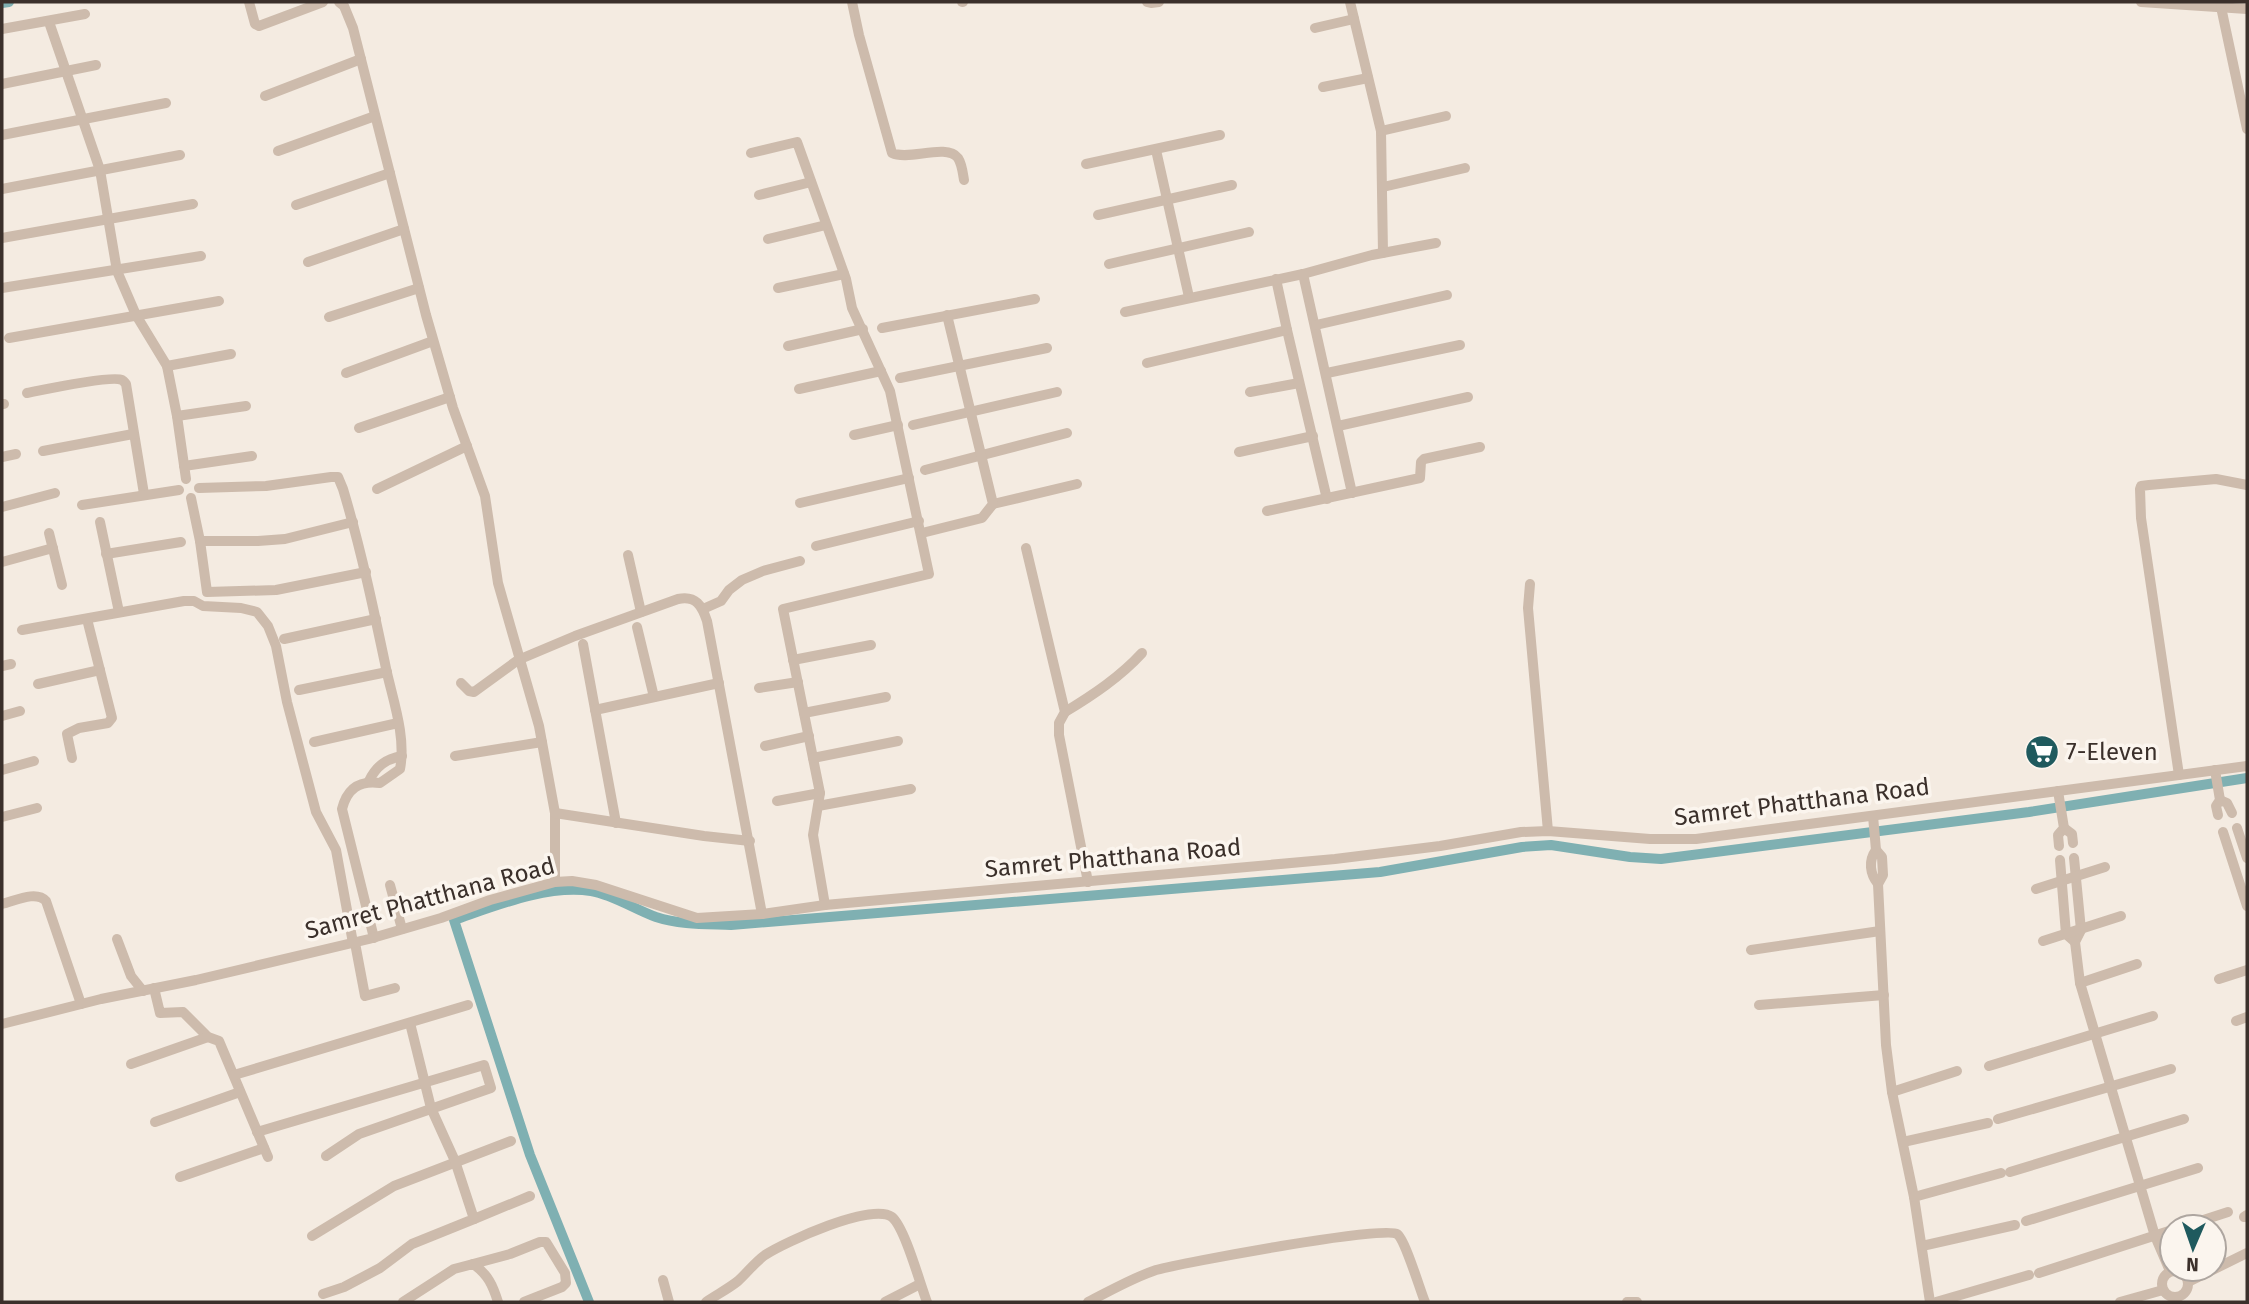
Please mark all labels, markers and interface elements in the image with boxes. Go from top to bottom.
supermarket icon: 7-Eleven [2023,733,2061,771]
place label: 7-Eleven [2066,738,2158,766]
street label: Samret Phatthana Road [1673,772,1931,832]
street label: Samret Phatthana Road [984,833,1242,883]
street label: Samret Phatthana Road [302,851,558,945]
north arrow [2158,1213,2228,1283]
text: N [2186,1253,2199,1276]

